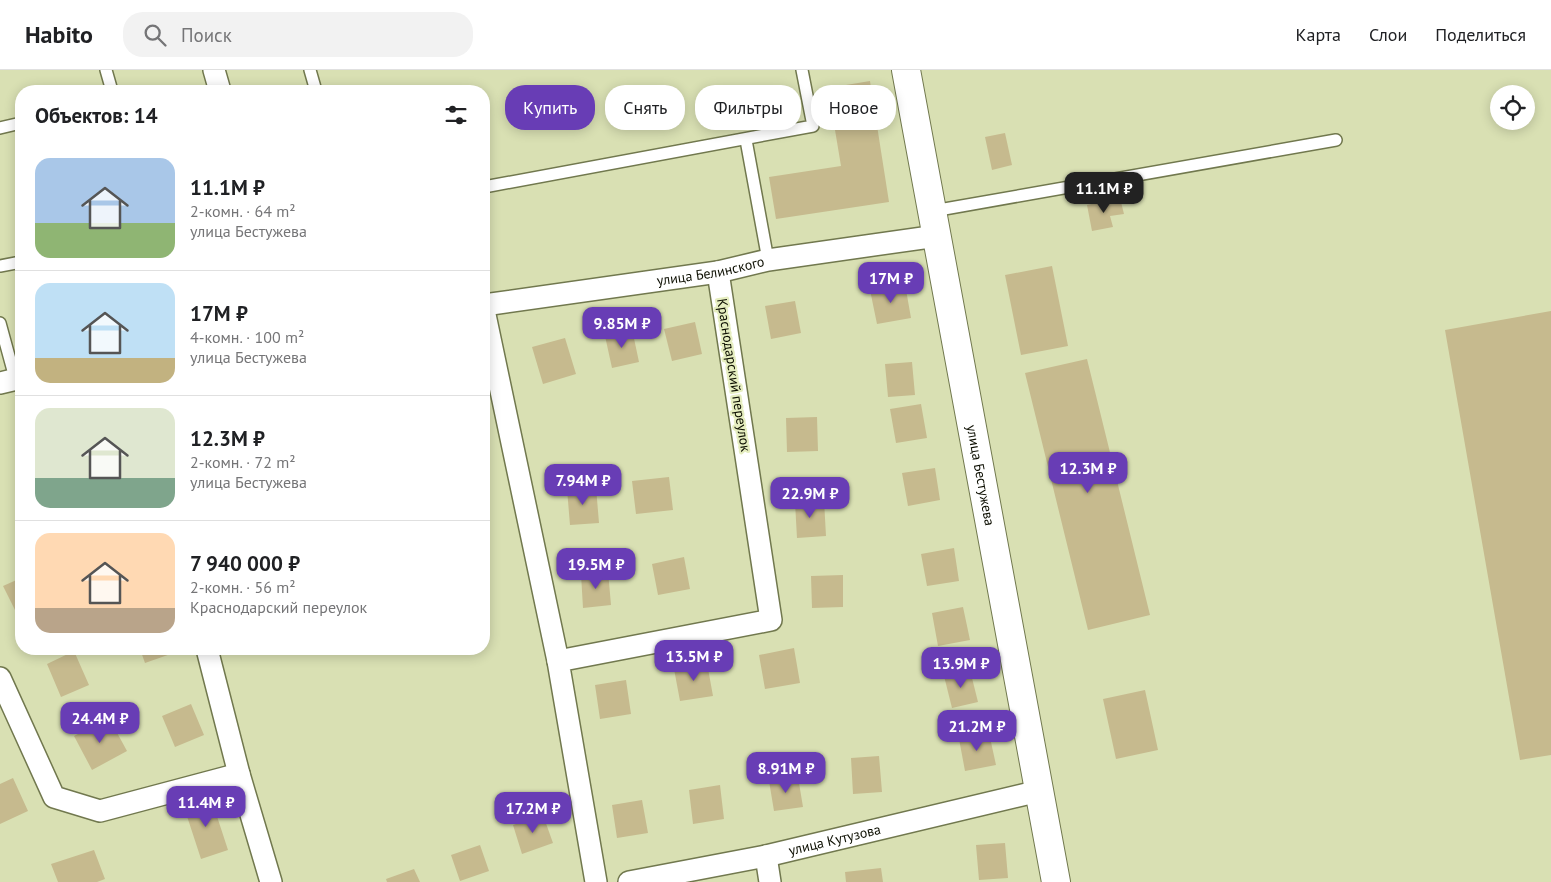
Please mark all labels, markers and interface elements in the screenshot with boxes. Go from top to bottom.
search box [123,12,473,57]
text: Habito [25,19,93,50]
icon: search [141,21,169,49]
text: Поиск [181,23,232,47]
text: Карта [1296,23,1341,46]
text: Слои [1369,23,1407,46]
text: Поделиться [1435,23,1526,46]
chip: Купить [505,85,595,130]
chip: Снять [605,85,685,130]
chip: Фильтры [695,85,801,130]
chip: Новое [811,85,896,130]
map controls [1490,85,1535,130]
button: locate [1490,85,1535,130]
icon: filters [442,101,470,129]
text: Объектов: 14 [35,102,158,129]
pin: 11.1M ₽ [1058,172,1150,214]
text: 11.1M ₽ [190,174,265,201]
icon: home [75,178,135,238]
text: 11.1M ₽ [1075,178,1133,198]
text: 2-комн. · 64 m² [190,201,296,221]
text: улица Бестужева [190,221,307,241]
street label: улица Белинского [656,252,766,290]
pin: 17M ₽ [856,262,926,304]
text: 17M ₽ [869,268,913,288]
street label: Краснодарский переулок [713,297,755,453]
text: 17M ₽ [190,300,248,327]
icon: home [75,303,135,363]
pin: 9.85M ₽ [576,306,668,349]
text: 9.85M ₽ [593,313,651,333]
text: 4-комн. · 100 m² [190,327,304,347]
text: улица Бестужева [190,347,307,367]
street label: улица Бестужева [963,423,999,527]
text: 12.3M ₽ [190,425,265,452]
icon: home [75,428,135,488]
text: 2-комн. · 72 m² [190,452,296,472]
pin: 12.3M ₽ [1042,452,1134,494]
text: 12.3M ₽ [1059,458,1117,478]
pin: 7.94M ₽ [537,464,629,506]
text: 7.94M ₽ [555,470,611,490]
text: улица Бестужева [190,472,307,492]
pin: 22.9M ₽ [764,476,856,519]
text: 22.9M ₽ [781,483,839,503]
pin: 19.5M ₽ [550,548,642,590]
text: 7 940 000 ₽ [190,550,300,577]
icon: home [75,553,135,613]
text: 19.5M ₽ [567,554,625,574]
text: 2-комн. · 56 m² [190,577,296,597]
text: Краснодарский переулок [190,597,367,617]
pin: 13.5M ₽ [648,640,740,682]
text: 13.5M ₽ [665,646,723,666]
pin: 13.9M ₽ [915,646,1007,689]
text: 13.9M ₽ [932,653,990,673]
pin: 24.4M ₽ [54,702,146,744]
text: 24.4M ₽ [71,708,129,728]
pin: 21.2M ₽ [931,710,1023,752]
text: 21.2M ₽ [948,716,1006,736]
pin: 8.91M ₽ [740,752,832,794]
text: 8.91M ₽ [757,758,815,778]
pin: 11.4M ₽ [160,786,252,828]
text: 11.4M ₽ [177,792,235,812]
pin: 17.2M ₽ [487,792,579,834]
text: 17.2M ₽ [505,798,561,818]
street label: улица Кутузова [787,820,883,859]

